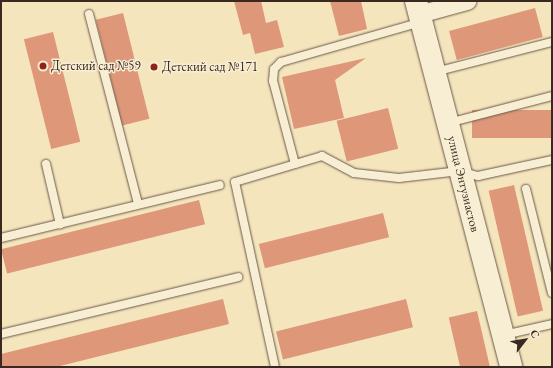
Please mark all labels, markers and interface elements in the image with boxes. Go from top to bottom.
place label: Детский сад №59 [51,58,141,74]
place label: Детский сад №171 [162,59,258,75]
marker: Детский сад №59 [38,61,48,71]
marker: Детский сад №171 [149,62,159,72]
street label: улица Энтузиастов [444,134,482,234]
north arrow [505,320,545,360]
text: С [527,327,543,341]

